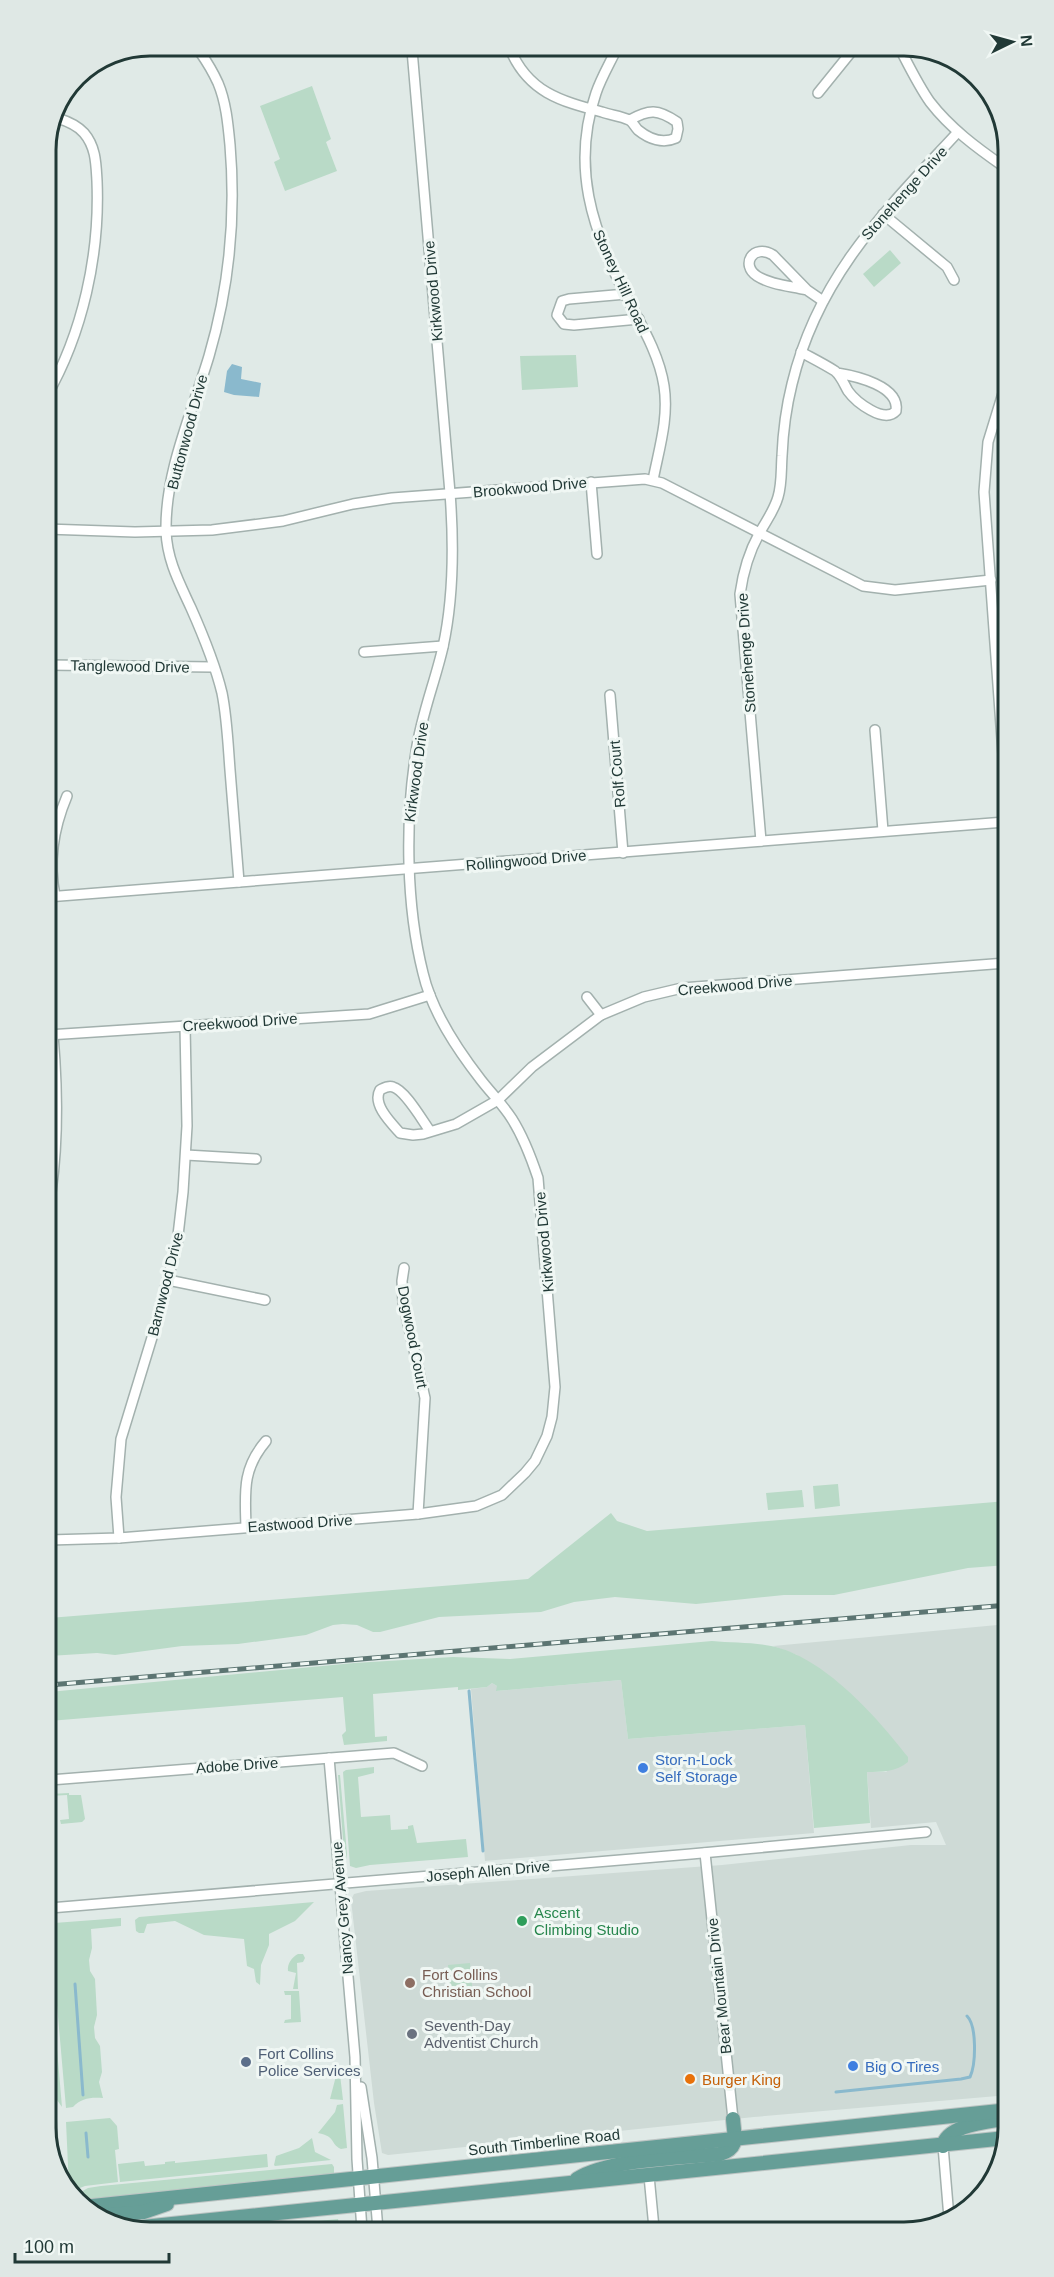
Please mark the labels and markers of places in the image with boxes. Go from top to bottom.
place label: Stor-n-Lock Self Storage [655,1751,738,1785]
marker: Stor-n-Lock Self Storage [636,1761,650,1775]
place label: Ascent Climbing Studio [534,1904,639,1938]
marker: Ascent Climbing Studio [515,1914,529,1928]
place label: Fort Collins Christian School [422,1966,531,2000]
marker: Fort Collins Christian School [403,1976,417,1990]
place label: Seventh-Day Adventist Church [424,2017,538,2051]
marker: Seventh-Day Adventist Church [405,2027,419,2041]
place label: Fort Collins Police Services [258,2045,361,2079]
marker: Fort Collins Police Services [239,2055,253,2069]
place label: Big O Tires [865,2058,939,2075]
marker: Big O Tires [846,2059,860,2073]
place label: Burger King [702,2071,781,2088]
marker: Burger King [683,2072,697,2086]

